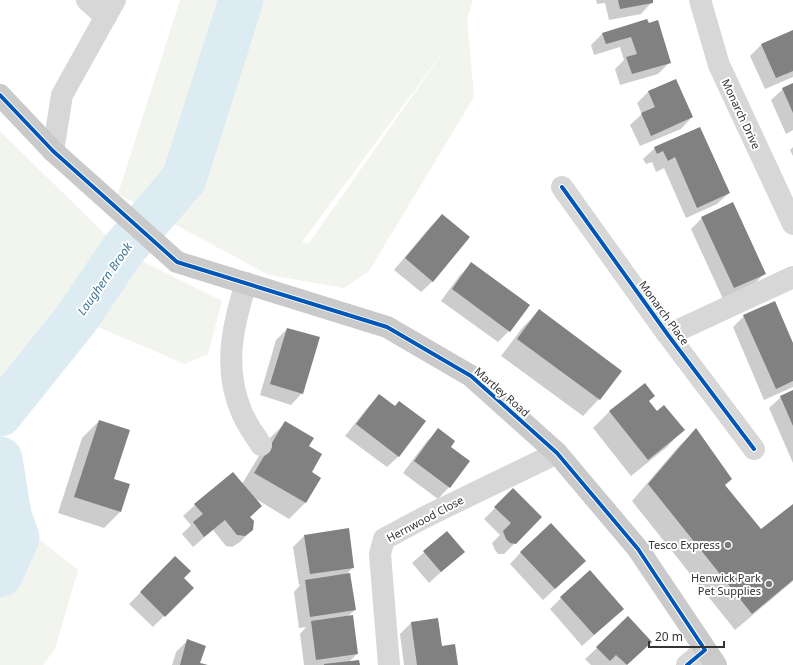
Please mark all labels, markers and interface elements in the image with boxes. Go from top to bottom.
street label: Monarch Drive [719,76,764,151]
water label: Laughern Brook [73,238,137,319]
street label: Monarch Place [636,278,693,348]
street label: Martley Road [472,364,533,420]
street label: Hernwood Close [384,492,466,545]
place label: Tesco Express [649,537,720,552]
marker: Tesco Express [723,540,733,550]
place label: Henwick Park Pet Supplies [691,570,761,598]
marker: Henwick Park Pet Supplies [764,579,774,589]
scale bar [649,623,724,649]
text: 20 m [655,628,683,645]

